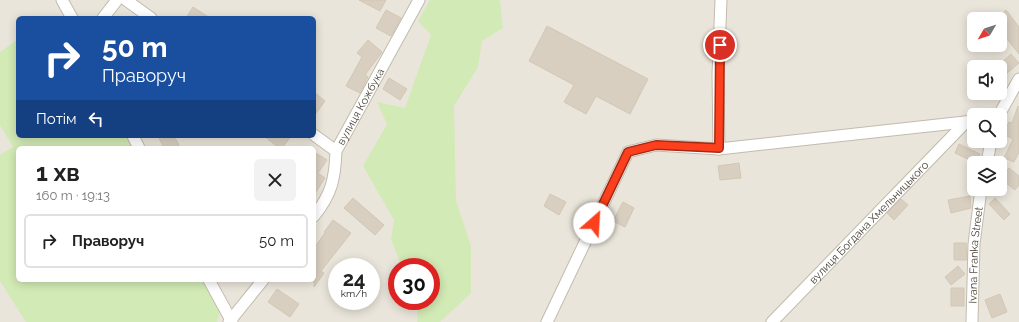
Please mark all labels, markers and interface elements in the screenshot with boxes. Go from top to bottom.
north arrow [967,12,1007,52]
map controls [967,12,1007,196]
pin [703,28,737,62]
text: 50 m [102,31,168,64]
icon: right [36,32,88,84]
icon: arrive [709,34,731,56]
button: sound [967,60,1007,100]
text: Праворуч [102,65,186,86]
street label: вулиця Кожбука [335,66,387,147]
icon: left [85,108,107,130]
button: search [967,108,1007,148]
text: Потім [36,110,77,128]
button: layers [967,156,1007,196]
text: 1 хв [36,158,80,187]
street label: вулиця Богдана Хмельницького [807,158,932,287]
button: close [254,159,296,201]
text: 160 m · 19:13 [36,188,110,203]
position arrow [573,202,615,244]
street label: Ivana Franka Street [966,206,986,304]
icon: right [38,230,60,252]
text: Праворуч [72,232,144,250]
text: 50 m [259,232,294,250]
speed limit sign: 30 [388,258,440,310]
text: 24 [343,267,365,291]
text: km/h [341,288,367,299]

